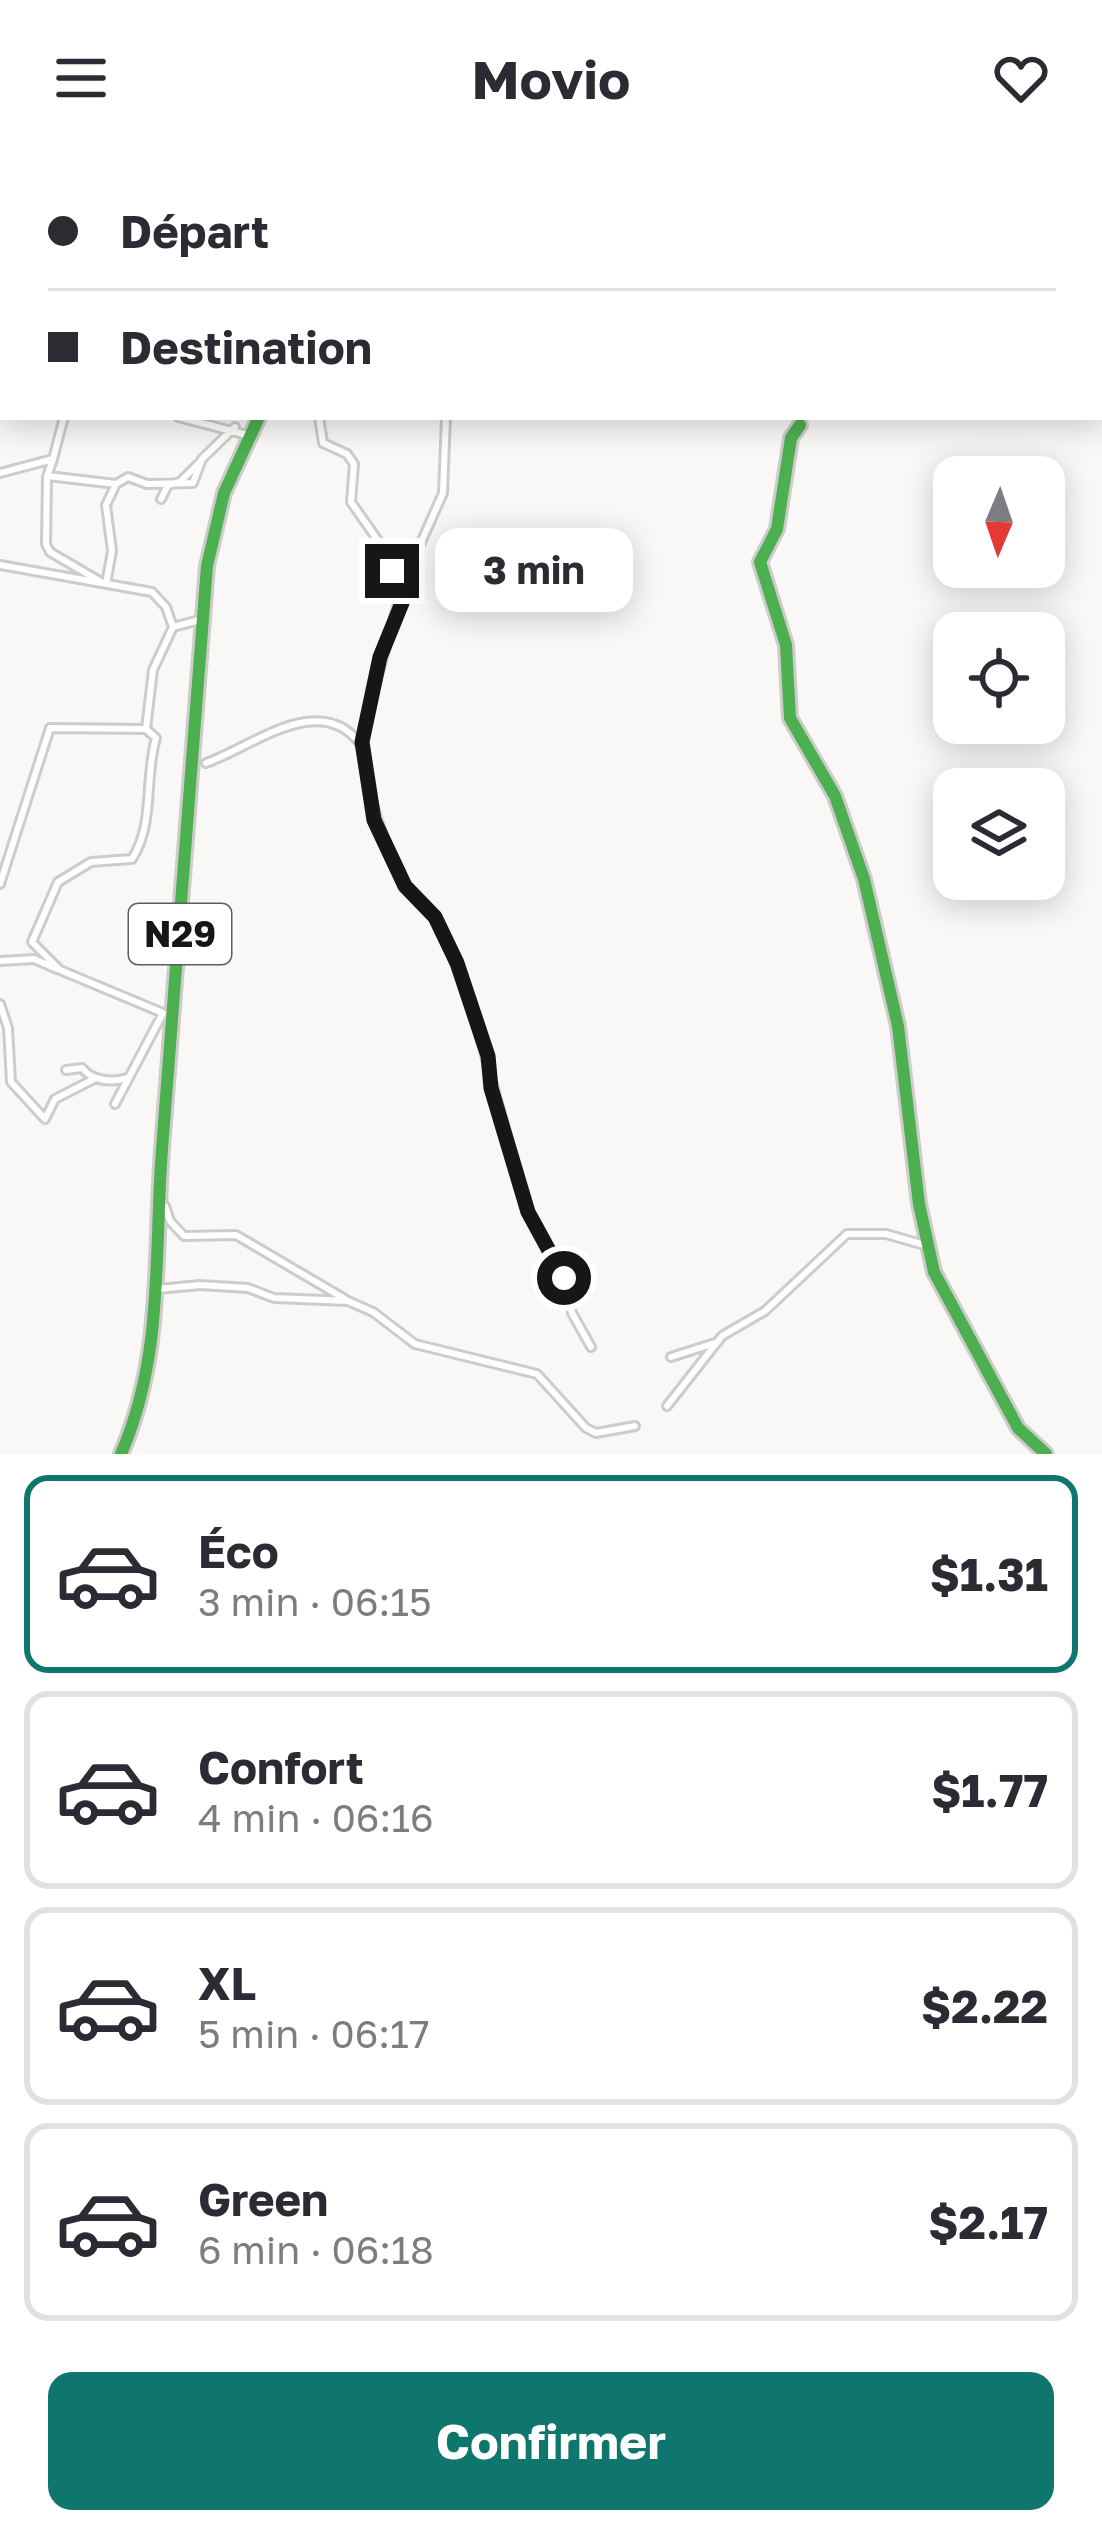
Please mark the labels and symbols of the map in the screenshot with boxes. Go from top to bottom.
north arrow [933,456,1065,588]
callout: 3 min [434,529,632,613]
route end [365,544,419,598]
road number: N29 [129,904,231,964]
route start [537,1251,591,1305]

